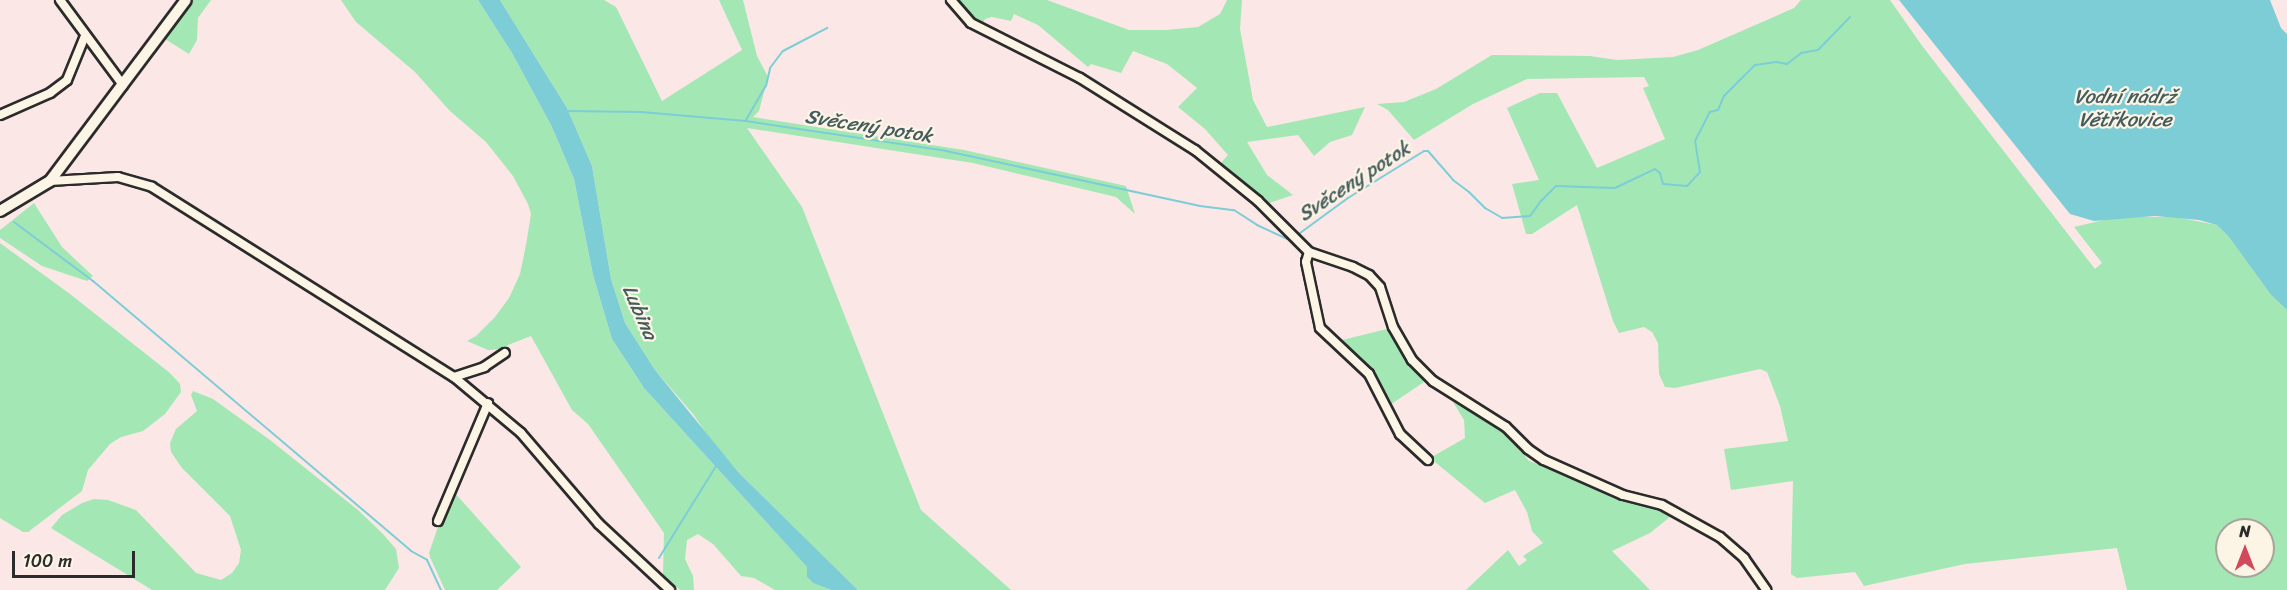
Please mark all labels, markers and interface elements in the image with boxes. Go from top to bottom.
water label: Vodní nádrž Větřkovice [2074,85,2176,132]
water label: Svěcený potok [803,104,935,148]
water label: Svěcený potok [1293,136,1415,226]
water label: Lubina [617,281,663,343]
text: N [2239,517,2251,546]
north arrow [2215,518,2275,578]
scale bar [15,539,138,577]
text: 100 m [23,545,72,577]

